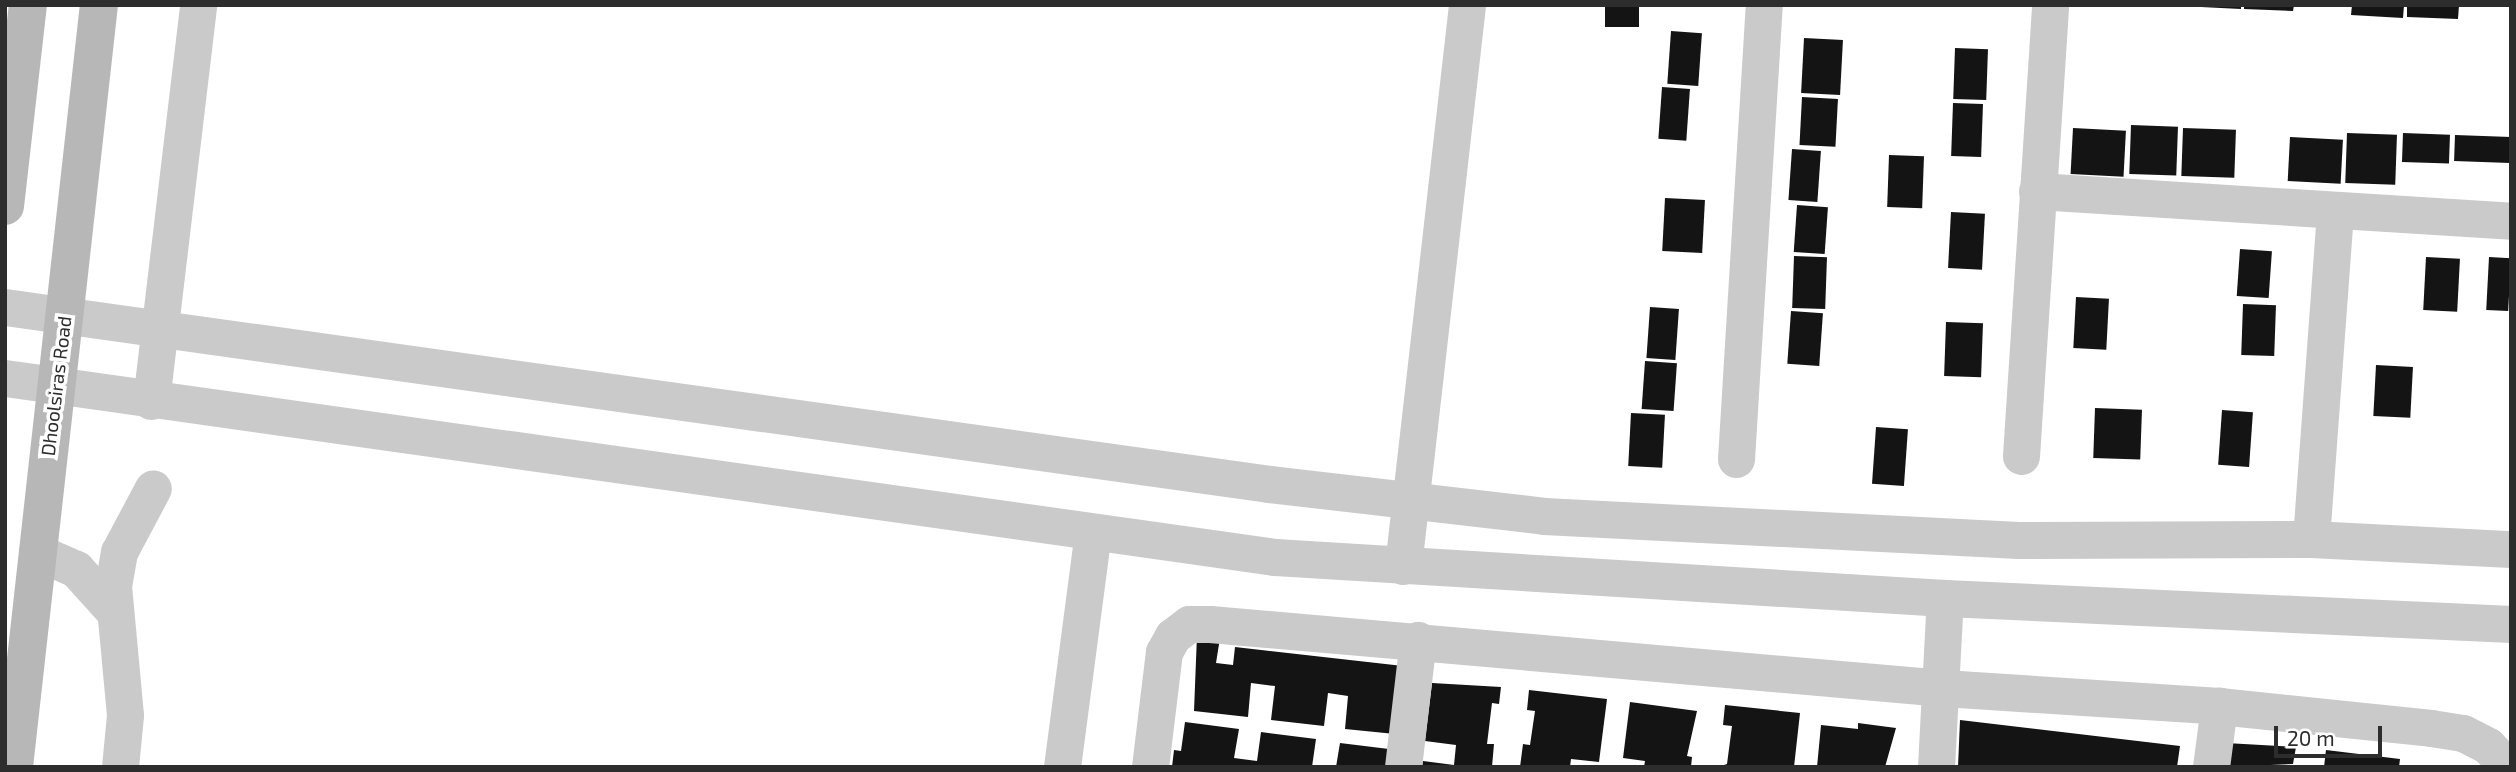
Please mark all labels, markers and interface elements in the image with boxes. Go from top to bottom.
street label: Dhoolsiras Road [36,315,76,457]
scale bar [2278,712,2386,756]
text: 20 m [2287,725,2335,750]

